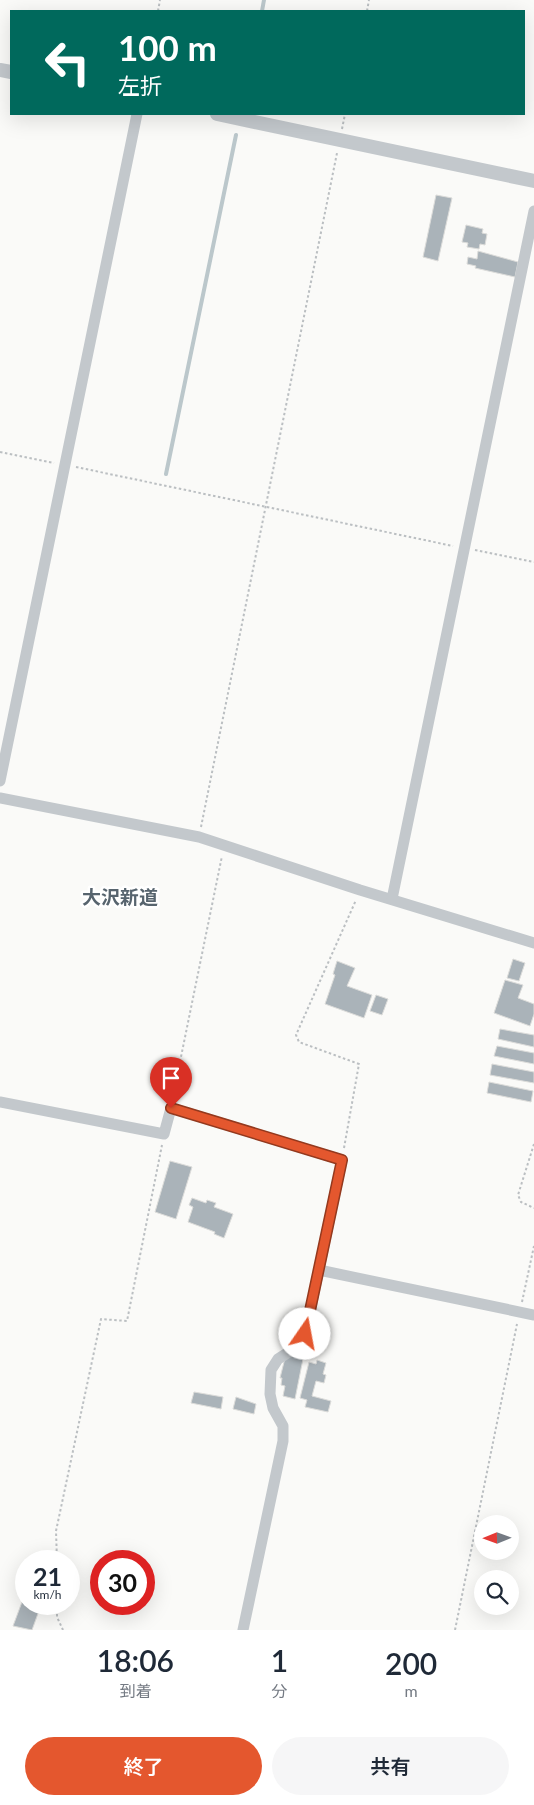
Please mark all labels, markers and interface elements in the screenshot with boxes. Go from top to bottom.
text: 100 m [118,26,217,68]
icon: left [35,30,100,95]
text: 左折 [118,72,162,99]
district label: 大沢新道 [82,885,158,908]
pin [150,1057,192,1108]
icon: arrive [157,1064,185,1092]
position arrow [278,1307,330,1359]
north arrow [474,1515,519,1560]
map controls [474,1515,519,1615]
speed limit sign: 30 [90,1550,155,1615]
text: 21 [33,1561,62,1591]
button: search [474,1570,519,1615]
text: km/h [33,1587,62,1602]
text: 18:06 [97,1642,174,1678]
text: 1 [271,1642,288,1678]
text: 200 [385,1645,437,1681]
text: 到着 [119,1681,151,1700]
text: 分 [271,1681,288,1700]
text: m [405,1681,418,1700]
button: 終了 [25,1737,262,1795]
button: 共有 [272,1737,509,1795]

